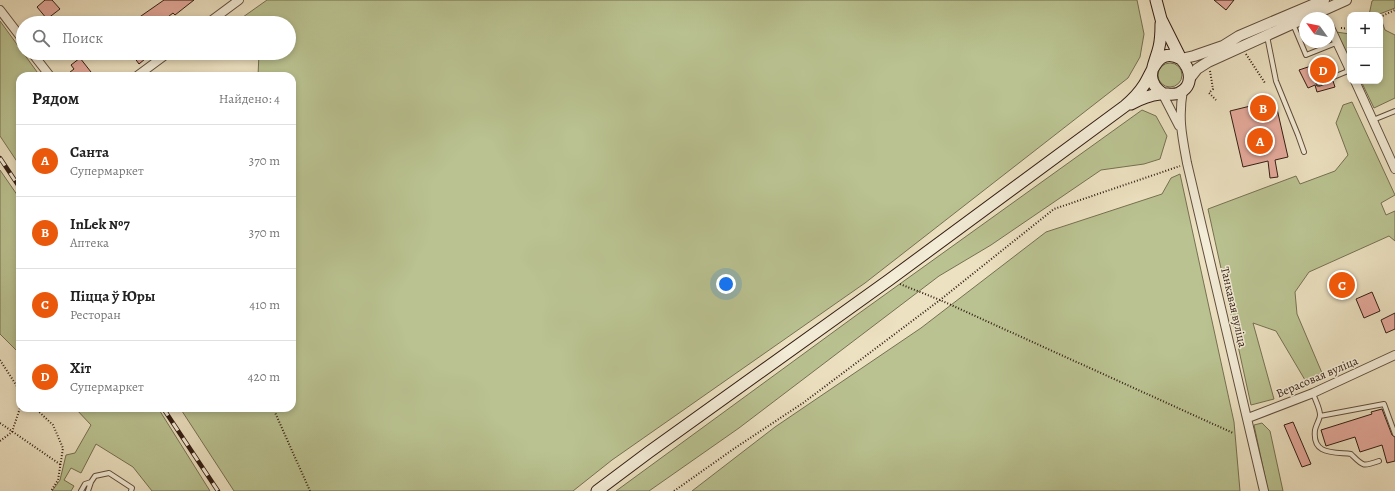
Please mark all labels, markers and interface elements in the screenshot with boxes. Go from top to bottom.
north arrow [1299,12,1335,48]
map controls [1347,12,1383,84]
button: + [1347,12,1383,48]
search box [16,16,296,60]
icon: search [30,27,52,49]
text: Поиск [62,28,103,48]
button: − [1347,48,1383,84]
pin: D [1310,55,1336,85]
text: Рядом [32,87,79,110]
text: Найдено: 4 [219,90,280,107]
pin: B [1250,93,1276,123]
pin: A [1247,126,1273,156]
text: Санта [70,142,109,162]
text: A [41,152,49,169]
text: 370 m [249,152,280,169]
text: Супермаркет [70,162,144,179]
text: InLek №7 [70,214,130,234]
text: B [41,224,49,241]
text: 370 m [249,224,280,241]
text: Аптека [70,234,109,251]
street label: Танкавая вуліца [1217,265,1251,349]
pin: C [1329,270,1355,300]
your location [716,274,736,294]
text: Піцца ў Юры [70,286,155,306]
text: C [41,296,49,313]
text: 410 m [249,296,280,313]
text: Ресторан [70,306,121,323]
street label: Верасовая вуліца [1274,352,1361,401]
text: Хіт [70,358,91,378]
text: D [40,368,50,385]
text: 420 m [248,368,280,385]
text: Супермаркет [70,378,144,395]

